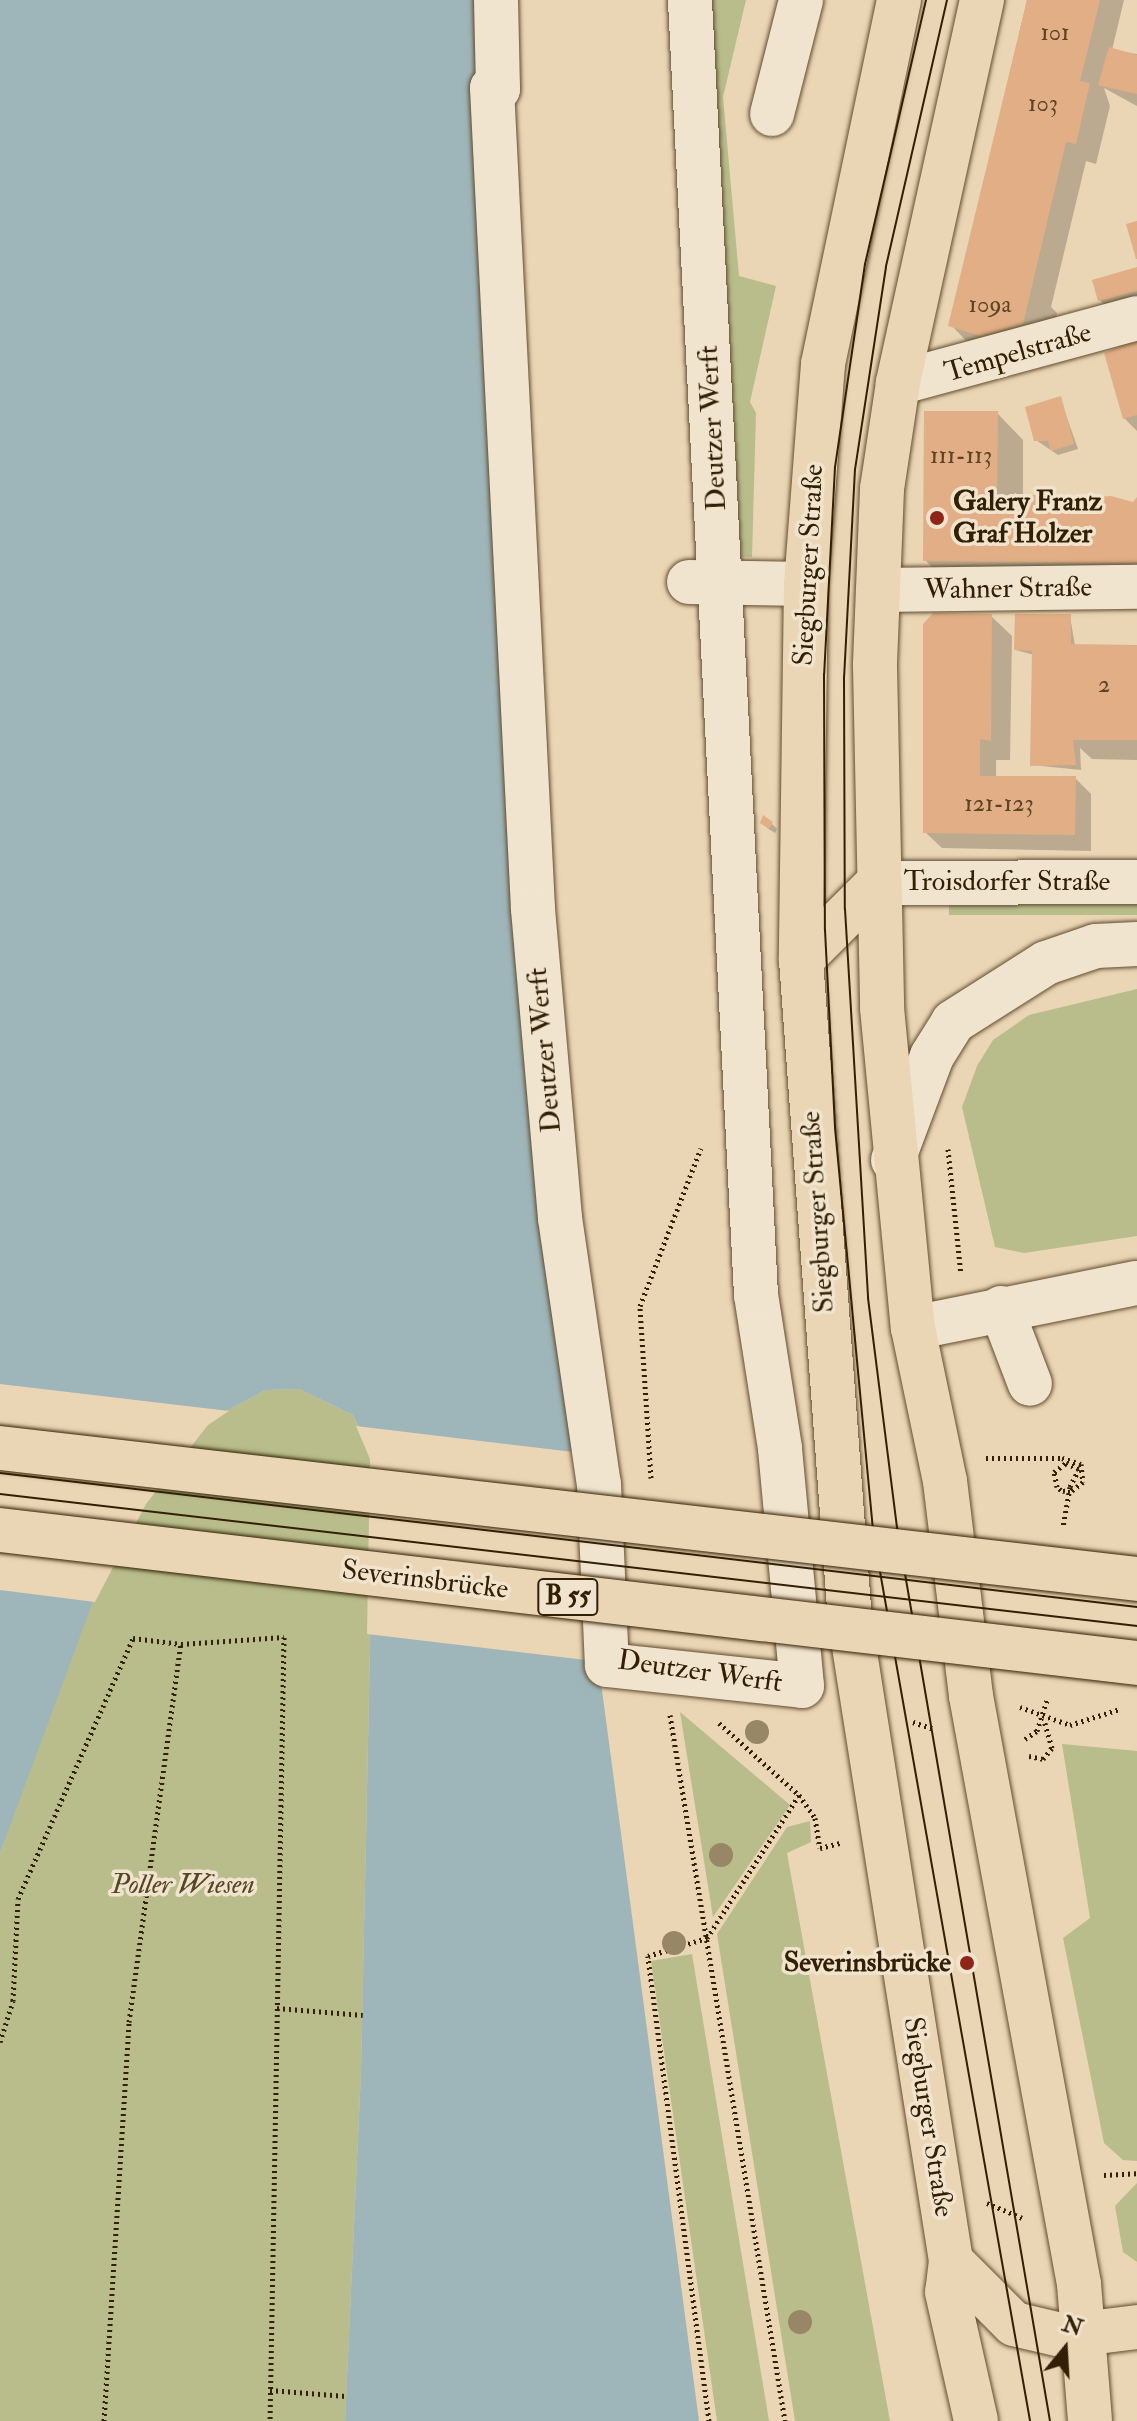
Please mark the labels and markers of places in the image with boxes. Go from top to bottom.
place label: Galery Franz Graf Holzer [953,485,1102,551]
marker: Galery Franz Graf Holzer [928,509,946,527]
place label: Severinsbrücke [784,1946,951,1980]
marker: Severinsbrücke [958,1954,976,1972]

